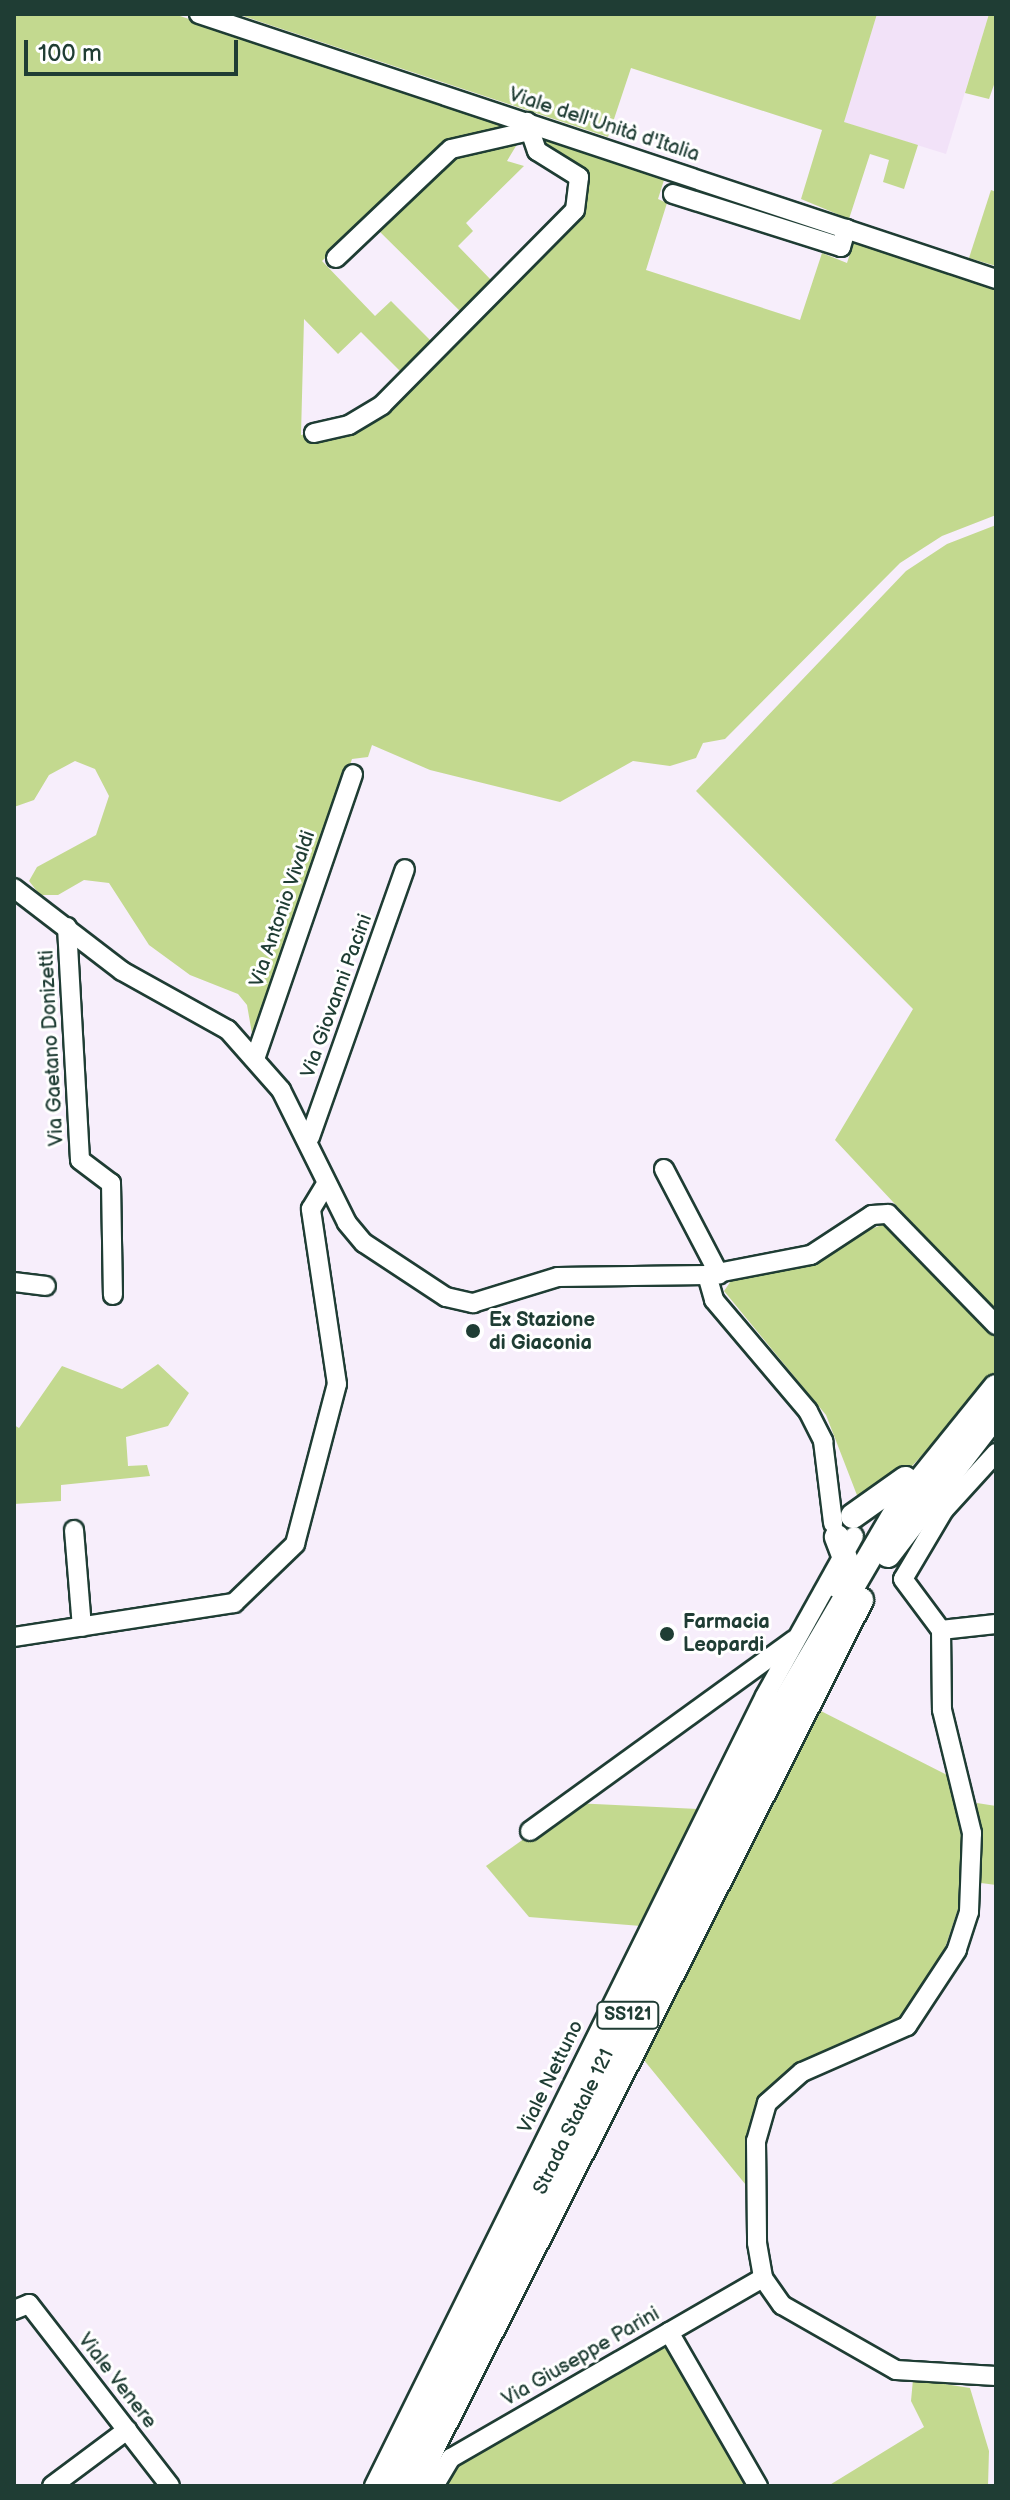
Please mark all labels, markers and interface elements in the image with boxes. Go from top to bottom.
scale bar [28,24,242,74]
text: 100 m [38,39,102,68]
street label: Viale dell'Unità d'Italia [506,83,702,167]
street label: Via Antonio Vivaldi [245,827,321,991]
street label: Via Giovanni Pacini [296,911,378,1081]
street label: Via Gaetano Donizetti [35,949,69,1147]
place label: Ex Stazione di Giaconia [489,1308,595,1355]
marker: Ex Stazione di Giaconia [464,1322,482,1340]
place label: Farmacia Leopardi [683,1610,770,1657]
marker: Farmacia Leopardi [658,1625,676,1643]
road number: SS121 [596,2001,660,2029]
street label: Viale Nettuno [513,2017,589,2137]
street label: Strada Statale 121 [528,2045,620,2199]
street label: Via Giuseppe Parini [498,2302,664,2412]
street label: Viale Venere [72,2329,162,2433]

